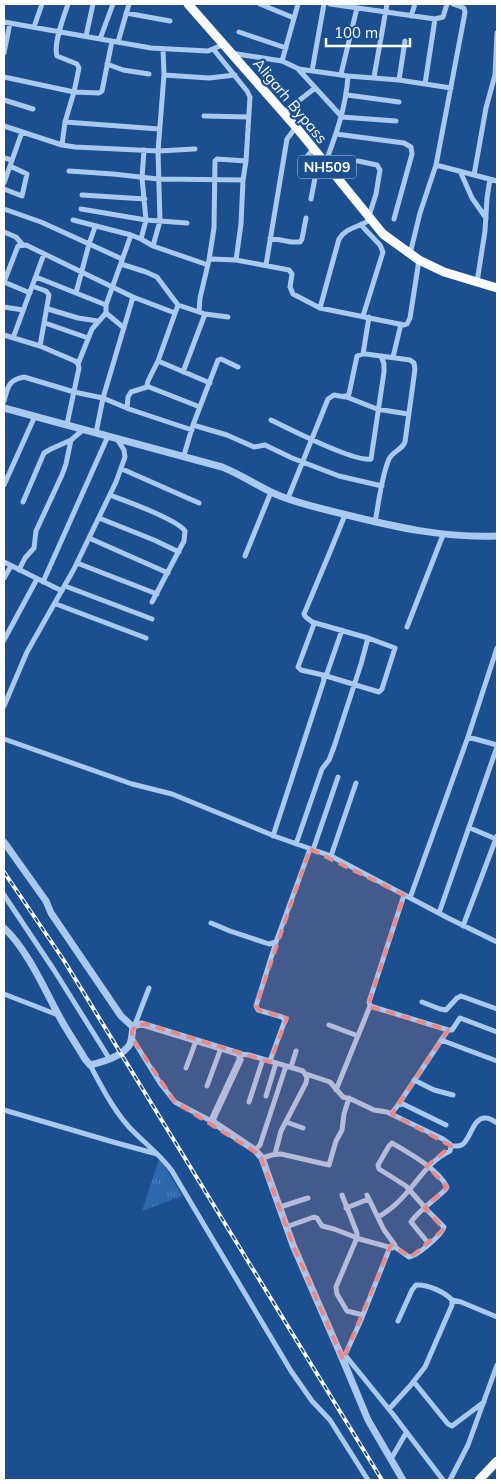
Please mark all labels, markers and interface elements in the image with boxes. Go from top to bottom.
scale bar [326,15,410,47]
text: 100 m [334,23,378,42]
street label: Aligarh Bypass [249,54,332,147]
road number: NH509 [298,156,356,178]

